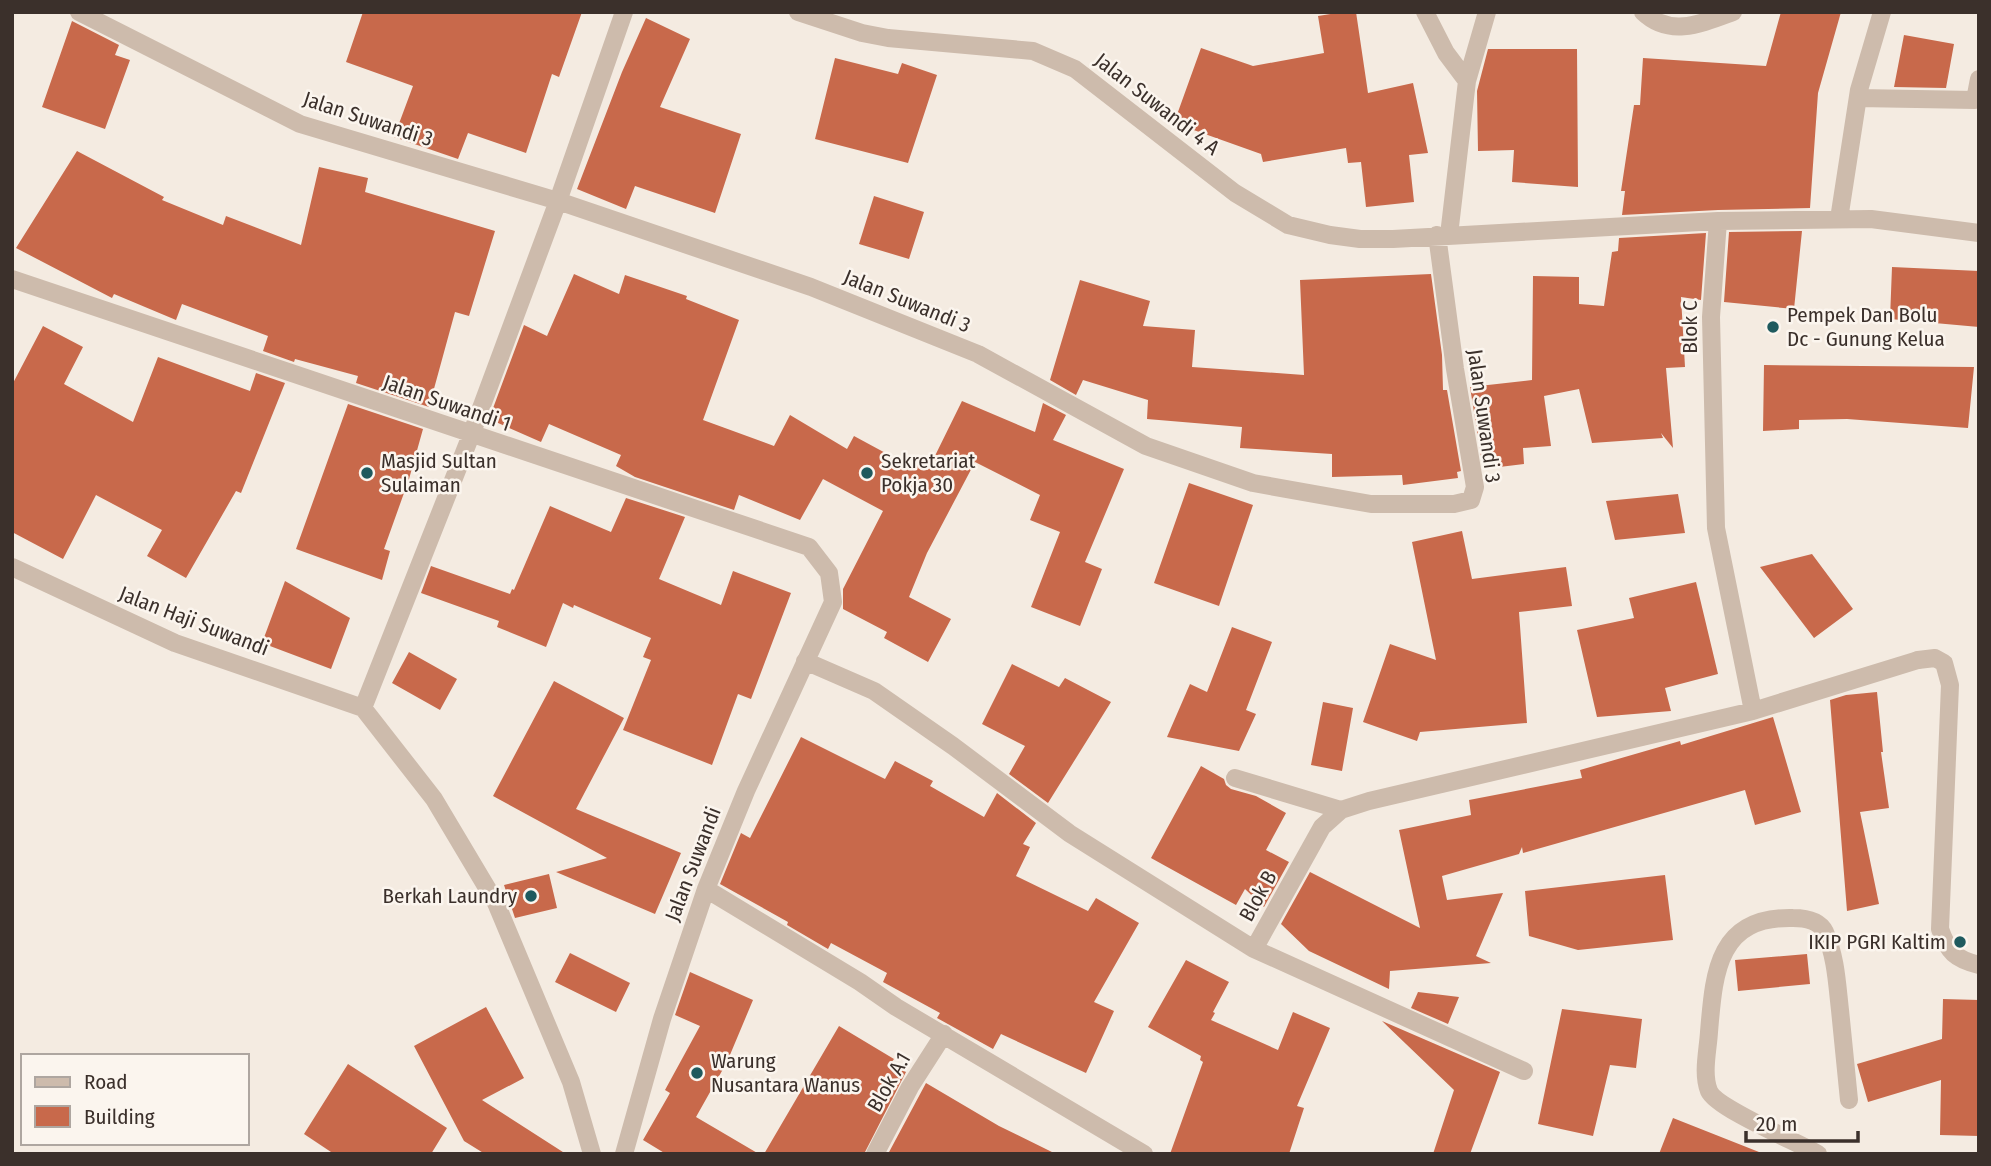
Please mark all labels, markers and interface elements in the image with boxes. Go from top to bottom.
street label: Jalan Suwandi 4 A [1089,47,1225,161]
street label: Jalan Suwandi 3 [300,86,436,152]
street label: Jalan Suwandi 3 [840,264,974,338]
street label: Blok C [1677,300,1703,354]
place label: Pempek Dan Bolu Dc - Gunung Kelua [1787,302,1945,352]
marker: Pempek Dan Bolu Dc - Gunung Kelua [1765,319,1781,335]
street label: Jalan Suwandi 3 [1462,347,1506,485]
street label: Jalan Suwandi 1 [380,369,514,437]
place label: Masjid Sultan Sulaiman [381,448,497,498]
place label: Sekretariat Pokja 30 [881,448,976,498]
marker: Masjid Sultan Sulaiman [359,465,375,481]
marker: Sekretariat Pokja 30 [859,465,875,481]
street label: Jalan Haji Suwandi [115,580,273,662]
street label: Jalan Suwandi [659,803,727,925]
street label: Blok B [1233,866,1283,926]
place label: Berkah Laundry [383,883,518,909]
marker: Berkah Laundry [523,888,539,904]
place label: IKIP PGRI Kaltim [1808,929,1946,955]
marker: IKIP PGRI Kaltim [1952,934,1968,950]
place label: Warung Nusantara Wanus [711,1048,860,1098]
street label: Blok A.1 [862,1048,916,1116]
legend [21,1054,248,1145]
marker: Warung Nusantara Wanus [689,1065,705,1081]
text: Road [84,1069,128,1095]
scale bar [1746,1100,1858,1144]
text: Building [84,1104,155,1130]
text: 20 m [1756,1111,1797,1137]

